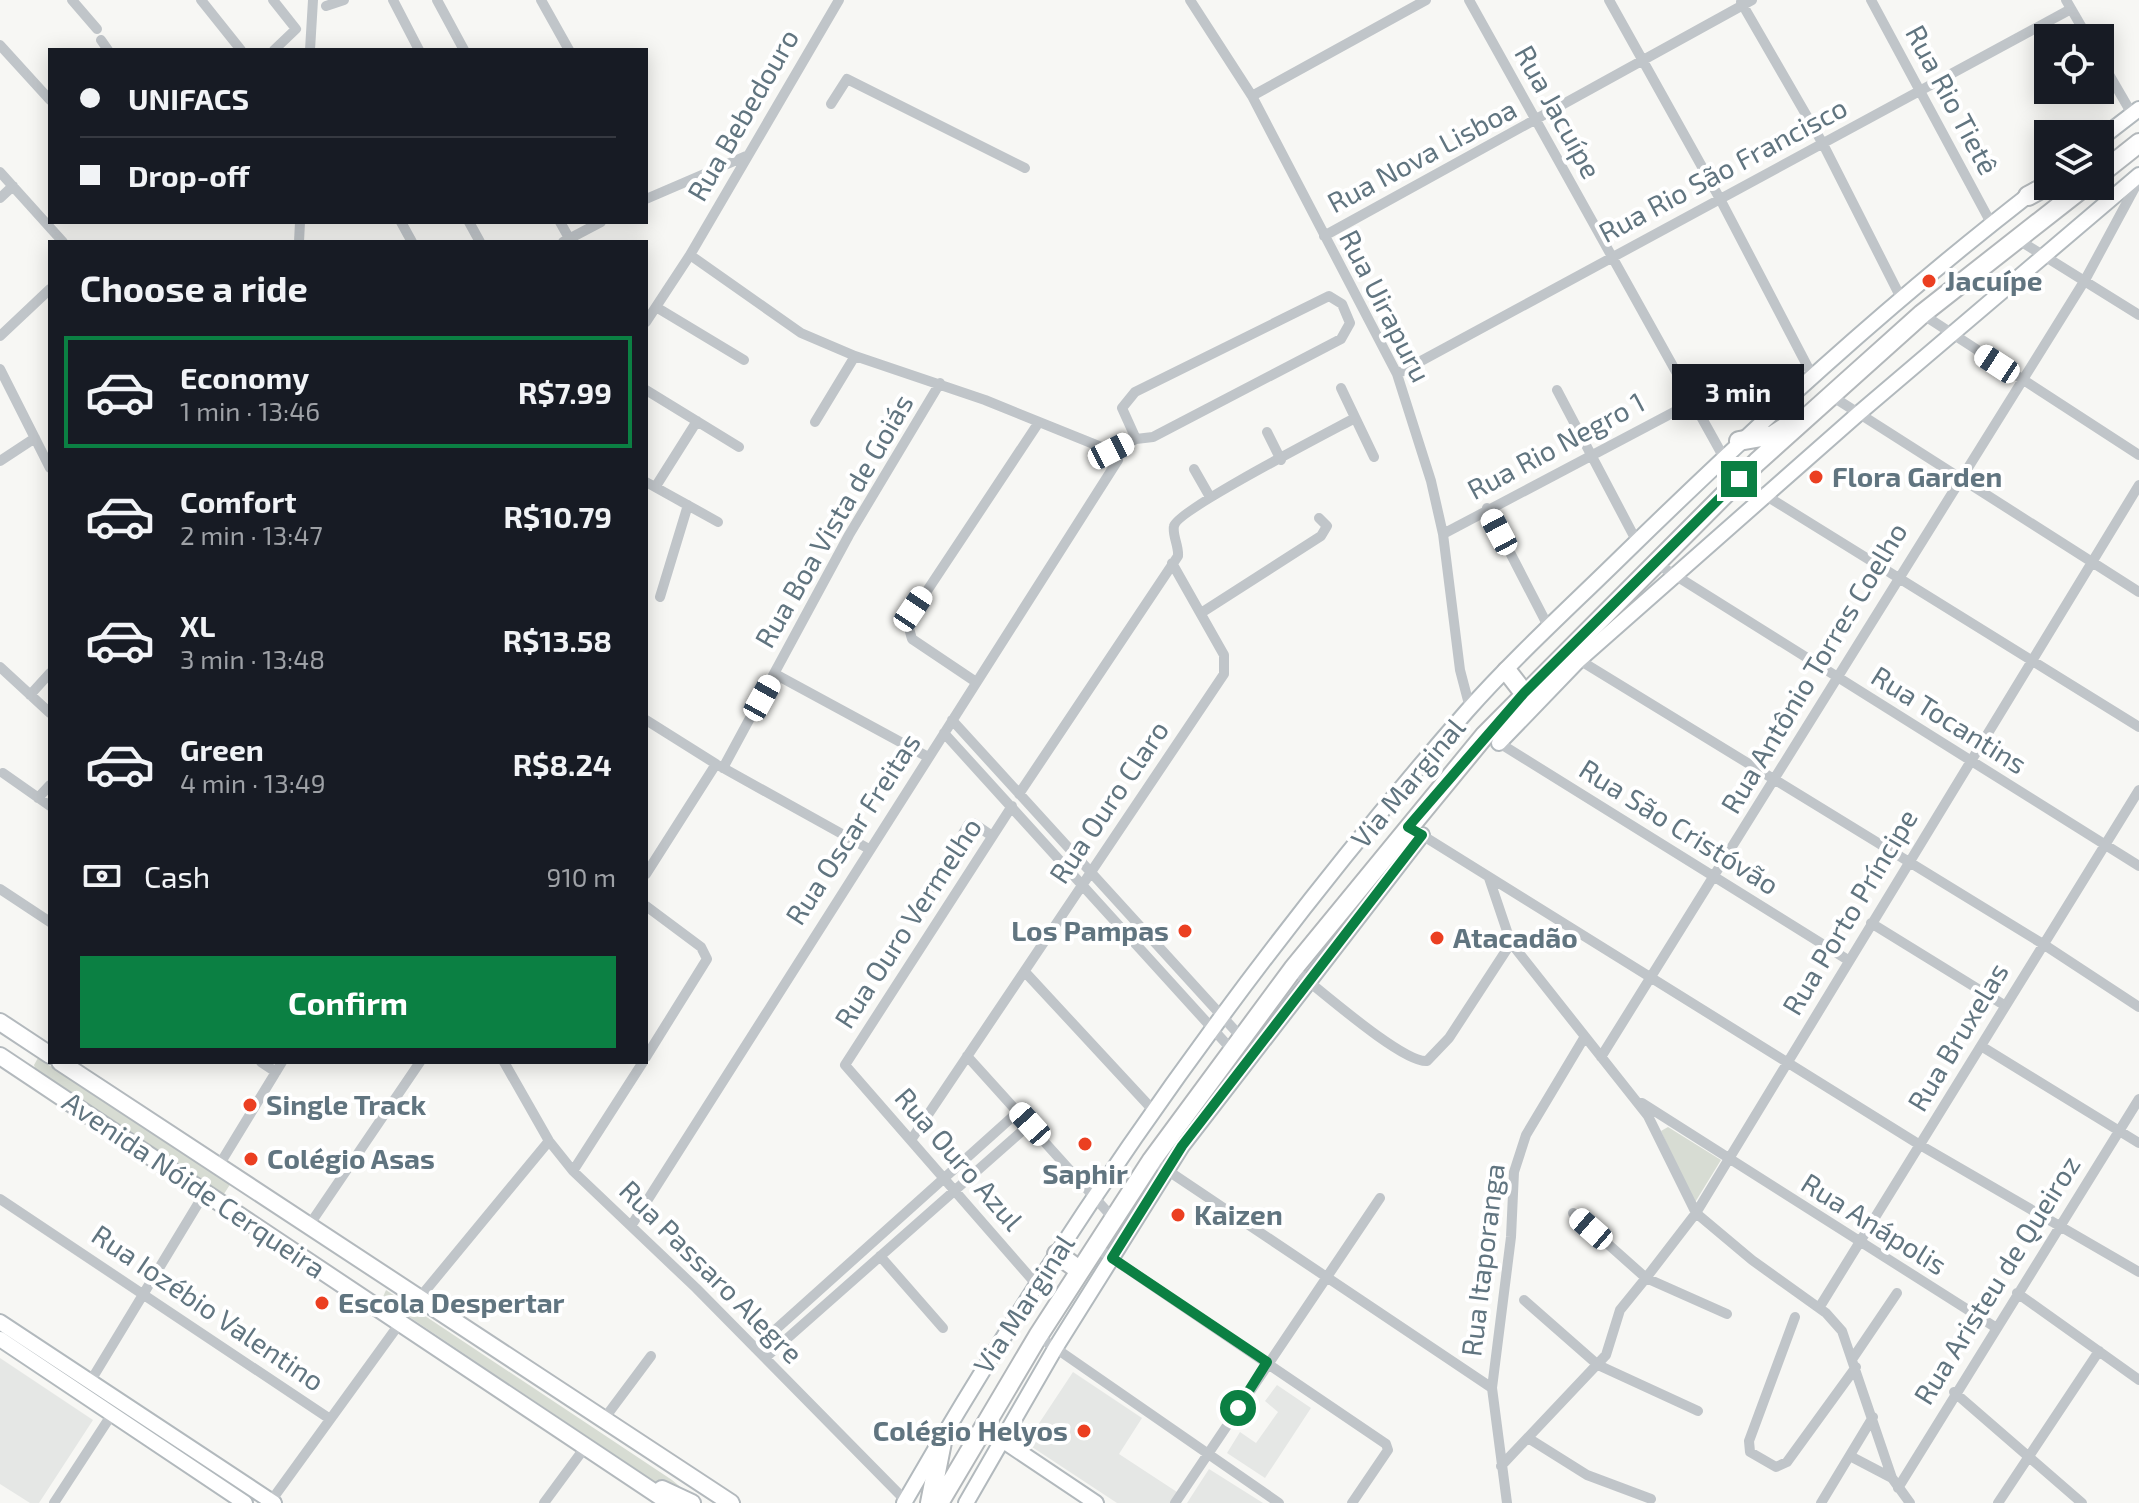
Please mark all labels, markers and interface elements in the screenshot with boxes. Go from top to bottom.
street label: Rua Rio Tietê [1899,19,2007,180]
street label: Rua Bebedouro [679,22,805,207]
map controls [2034,24,2114,200]
button: locate [2034,24,2114,104]
street label: Rua Jacuípe [1508,39,1609,184]
text: UNIFACS [128,80,249,116]
street label: Rua Rio São Francisco [1593,89,1852,249]
street label: Rua Nova Lisboa [1321,91,1522,219]
button: layers [2034,120,2114,200]
text: Drop-off [128,157,250,193]
street label: Rua Uirapuru [1333,224,1439,387]
place label: Jacuípe [1945,263,2043,297]
text: Choose a ride [80,266,308,309]
marker: Jacuípe [1920,272,1938,290]
car [1970,341,2024,387]
icon: car [84,356,156,428]
text: Economy [180,359,309,395]
callout: 3 min [1673,363,1805,419]
text: R$7.99 [518,374,612,410]
text: 3 min [1705,376,1771,407]
street label: Rua Rio Negro 1 [1461,384,1650,506]
street label: Rua Boa Vista de Goiás [747,388,920,653]
text: 1 min · 13:46 [180,395,320,426]
car [1084,429,1138,473]
place label: Flora Garden [1832,459,2002,493]
route end [1721,461,1757,497]
marker: Flora Garden [1807,468,1825,486]
icon: car [84,480,156,552]
text: Comfort [180,483,297,519]
text: R$10.79 [503,498,612,534]
car [1477,505,1521,559]
street label: Rua Antônio Torres Coelho [1713,516,1914,819]
text: 2 min · 13:47 [180,519,323,550]
car [890,582,936,636]
icon: car [84,604,156,676]
text: XL [180,607,215,643]
text: R$13.58 [503,622,612,658]
text: 3 min · 13:48 [180,643,325,674]
street label: Rua Tocantins [1866,658,2033,780]
car [740,671,784,725]
street label: Via Marginal [1343,710,1472,854]
street label: Rua Ouro Claro [1041,714,1175,889]
street label: Rua Oscar Freitas [778,726,927,931]
icon: car [84,728,156,800]
text: Green [180,731,264,767]
text: R$8.24 [513,746,612,782]
street label: Rua São Cristóvão [1573,751,1786,901]
text: 4 min · 13:49 [180,767,326,798]
street label: Rua Porto Príncipe [1774,802,1924,1021]
street label: Rua Ouro Vermelho [826,811,988,1034]
icon: cash [80,854,124,898]
text: Cash [144,858,210,894]
text: 910 m [547,861,616,892]
place label: Los Pampas [1011,913,1169,947]
place label: Atacadão [1453,920,1578,954]
marker: Los Pampas [1176,922,1194,940]
marker: Atacadão [1428,929,1446,947]
button: Confirm [80,956,616,1048]
street label: Rua Bruxelas [1900,956,2015,1117]
street label: Rua Ouro Azul [889,1080,1031,1237]
street label: Avenida Nóide Cerqueira [57,1083,332,1285]
place label: Single Track [266,1087,426,1121]
marker: Single Track [241,1096,259,1114]
car [1005,1098,1055,1150]
marker: Saphir [1076,1135,1094,1153]
place label: Colégio Asas [267,1141,435,1175]
street label: Rua Aristeu de Queiroz [1906,1149,2087,1410]
marker: Colégio Asas [242,1150,260,1168]
place label: Saphir [1042,1156,1128,1190]
street label: Rua Itaporanga [1453,1161,1511,1358]
street label: Rua Anápolis [1796,1165,1953,1281]
street label: Rua Passaro Alegre [613,1173,810,1370]
place label: Kaizen [1194,1197,1283,1231]
car [1565,1204,1617,1254]
marker: Kaizen [1169,1206,1187,1224]
street label: Rua Iozébio Valentino [86,1217,331,1398]
street label: Via Marginal [966,1227,1081,1379]
place label: Escola Despertar [338,1285,565,1319]
marker: Escola Despertar [313,1294,331,1312]
route start [1220,1390,1256,1426]
place label: Colégio Helyos [873,1413,1068,1447]
marker: Colégio Helyos [1075,1422,1093,1440]

